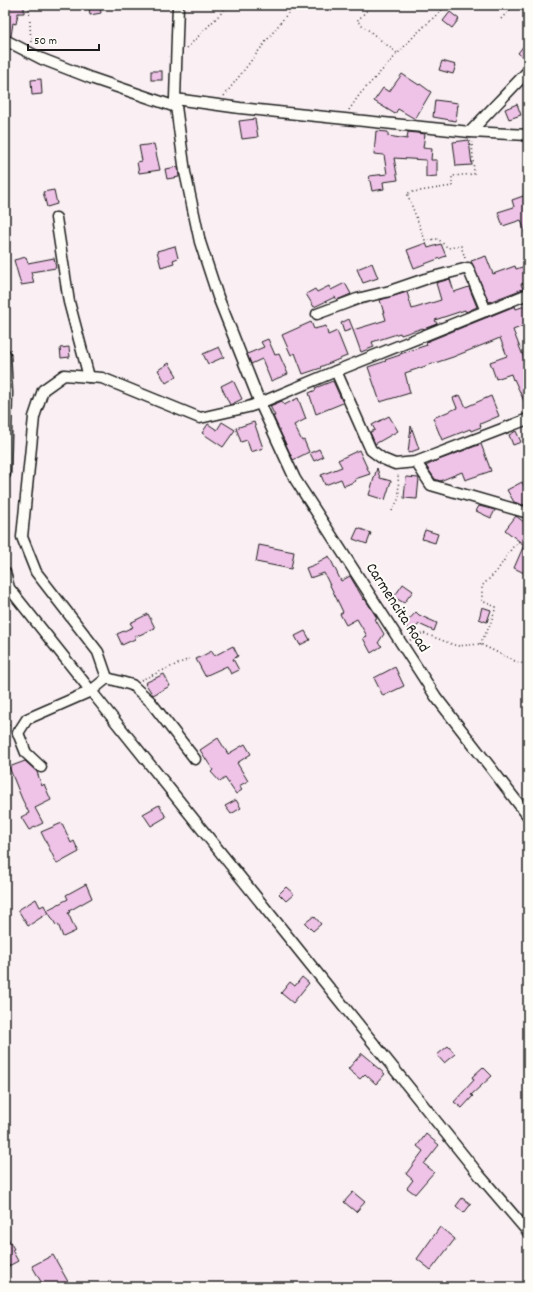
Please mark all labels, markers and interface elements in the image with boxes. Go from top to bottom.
scale bar [28,26,99,52]
text: 50 m [34,33,57,50]
street label: Carmencita Road [359,558,435,658]

